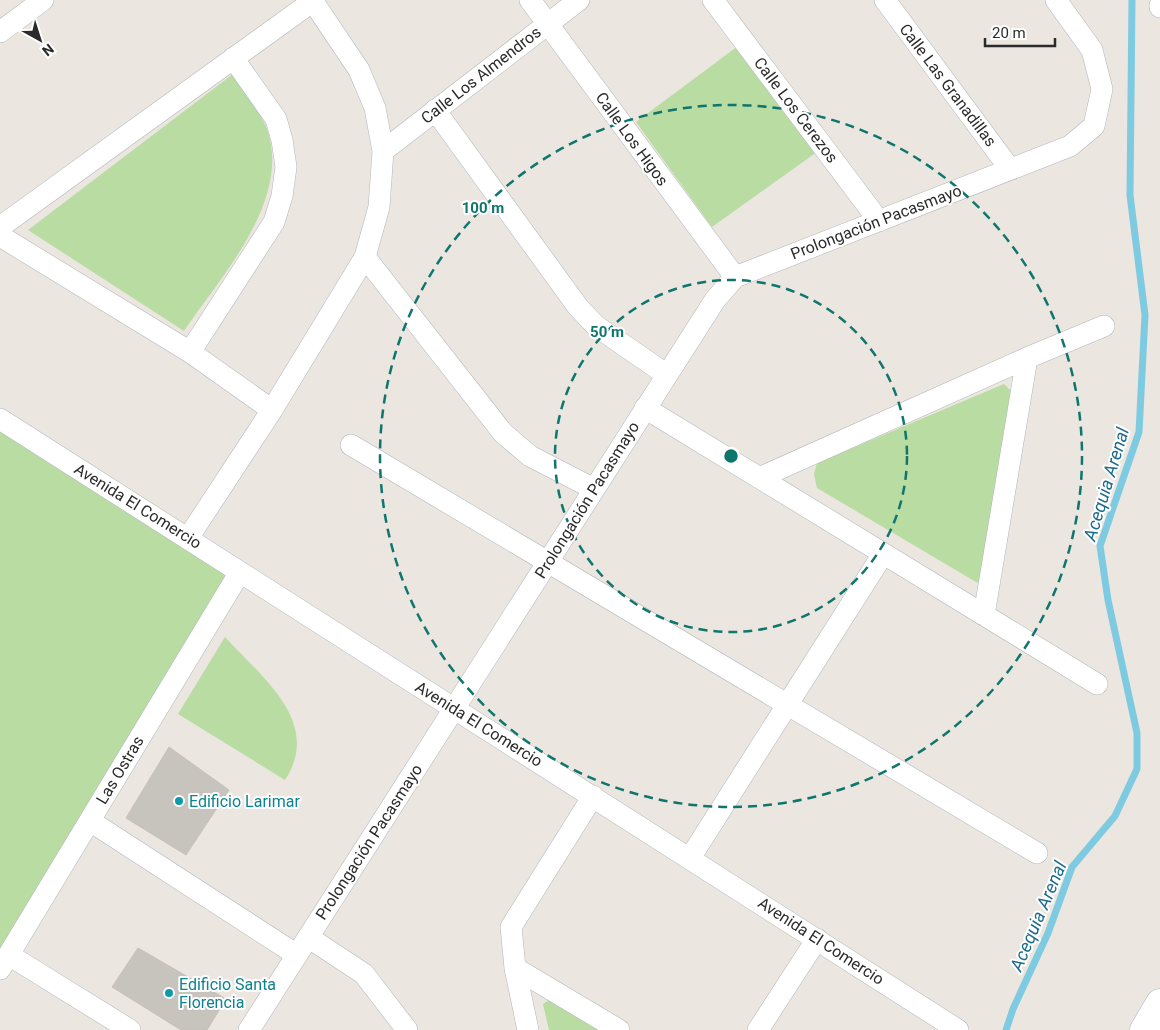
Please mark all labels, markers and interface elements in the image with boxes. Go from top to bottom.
north arrow [15,15,65,65]
scale bar [985,15,1055,47]
street label: Calle Las Granadillas [896,20,1000,150]
street label: Calle Los Almendros [417,22,545,128]
text: 20 m [992,24,1026,42]
text: N [39,41,57,59]
street label: Calle Los Cerezos [750,54,842,166]
street label: Calle Los Higos [592,89,672,189]
street label: Prolongación Pacasmayo [788,181,964,263]
text: 100 m [462,199,504,217]
text: 50 m [590,323,624,341]
street label: Prolongación Pacasmayo [531,418,643,582]
water label: Acequia Arenal [1079,424,1133,544]
centre of rings [722,447,740,465]
street label: Avenida El Comercio [71,459,205,553]
street label: Avenida El Comercio [412,677,546,771]
street label: Las Ostras [92,732,148,808]
street label: Prolongación Pacasmayo [312,761,426,923]
place label: Edificio Larimar [189,792,300,811]
marker: Edificio Larimar [173,795,185,807]
water label: Acequia Arenal [1005,857,1071,975]
street label: Avenida El Comercio [754,893,888,989]
place label: Edificio Santa Florencia [179,975,276,1012]
marker: Edificio Santa Florencia [163,987,175,999]

